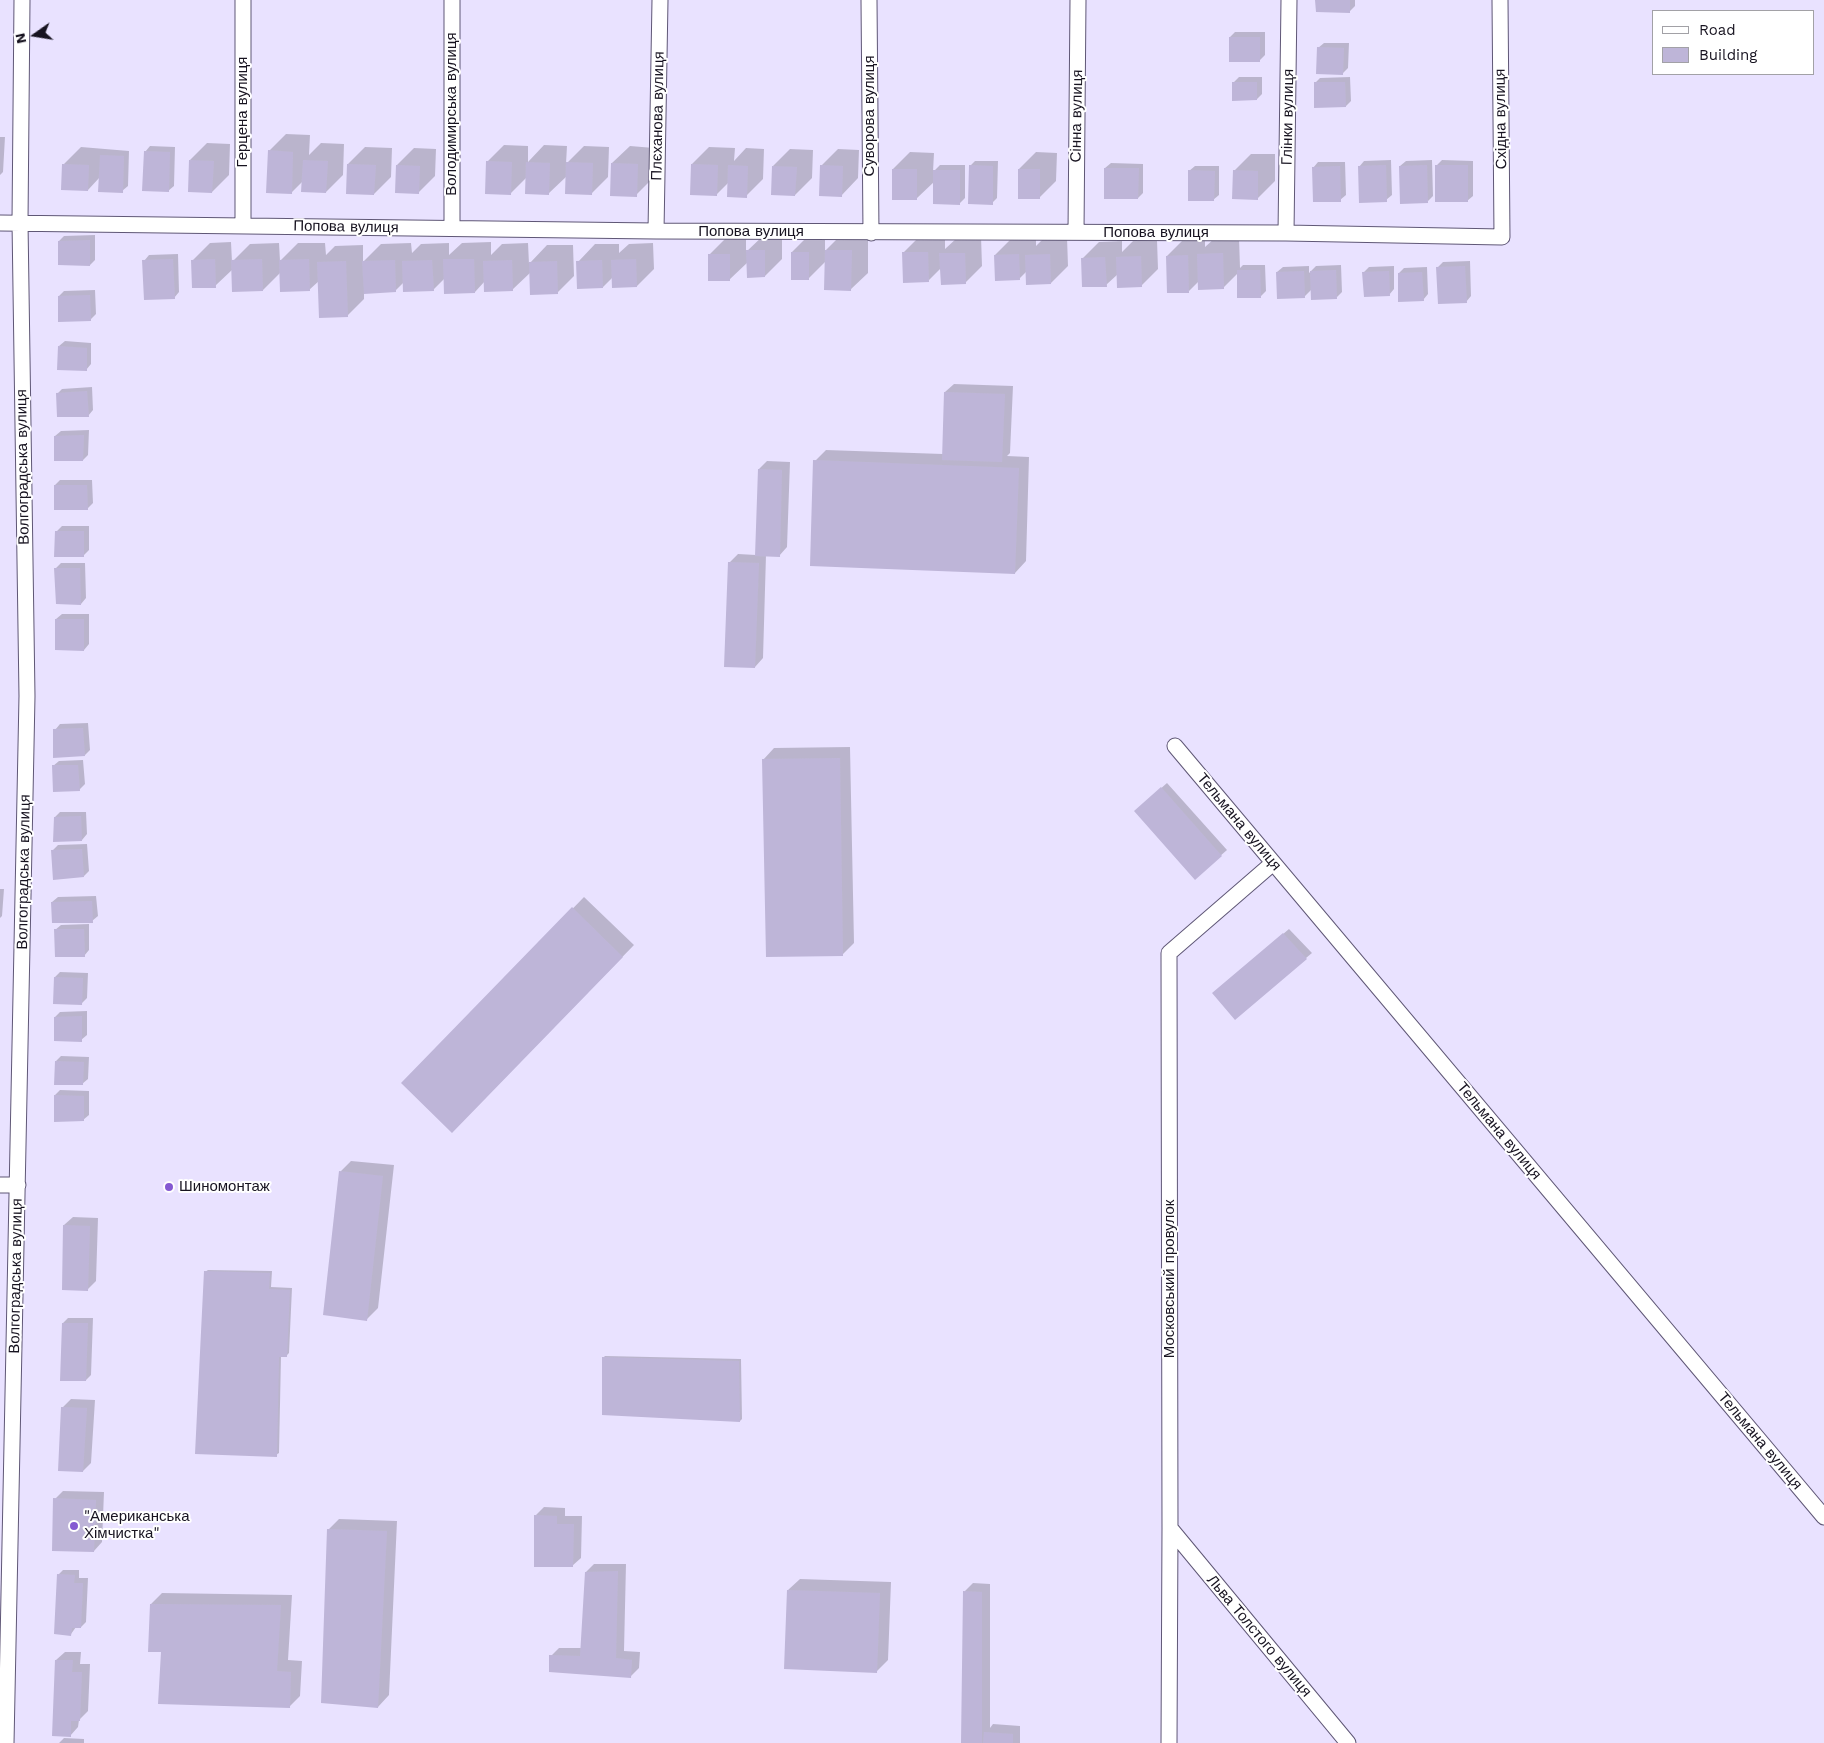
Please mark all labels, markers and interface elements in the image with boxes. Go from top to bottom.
north arrow [10,10,60,60]
legend [1652,10,1814,75]
text: Road [1699,21,1736,39]
text: N [11,32,29,45]
street label: Володимирська вулиця [443,32,461,196]
text: Building [1699,46,1757,64]
street label: Плєханова вулиця [648,51,668,181]
street label: Суворова вулиця [861,55,879,177]
street label: Герцена вулиця [234,57,252,167]
street label: Східна вулиця [1491,68,1511,170]
street label: Сінна вулиця [1067,69,1087,163]
street label: Глінки вулиця [1278,69,1298,165]
street label: Попова вулиця [293,217,399,237]
street label: Попова вулиця [698,223,804,241]
street label: Попова вулиця [1103,224,1209,242]
street label: Волгоградська вулиця [13,389,33,545]
street label: Тельмана вулиця [1193,770,1285,874]
street label: Волгоградська вулиця [14,794,34,950]
street label: Тельмана вулиця [1453,1079,1545,1183]
place label: Шиномонтаж [179,1178,270,1196]
marker: Шиномонтаж [163,1181,175,1193]
street label: Волгоградська вулиця [6,1198,26,1354]
street label: Московський провулок [1161,1200,1179,1358]
street label: Тельмана вулиця [1714,1389,1806,1493]
place label: "Американська Хімчистка" [84,1508,189,1543]
marker: "Американська Хімчистка" [68,1520,80,1532]
street label: Льва Толстого вулиця [1203,1571,1315,1701]

